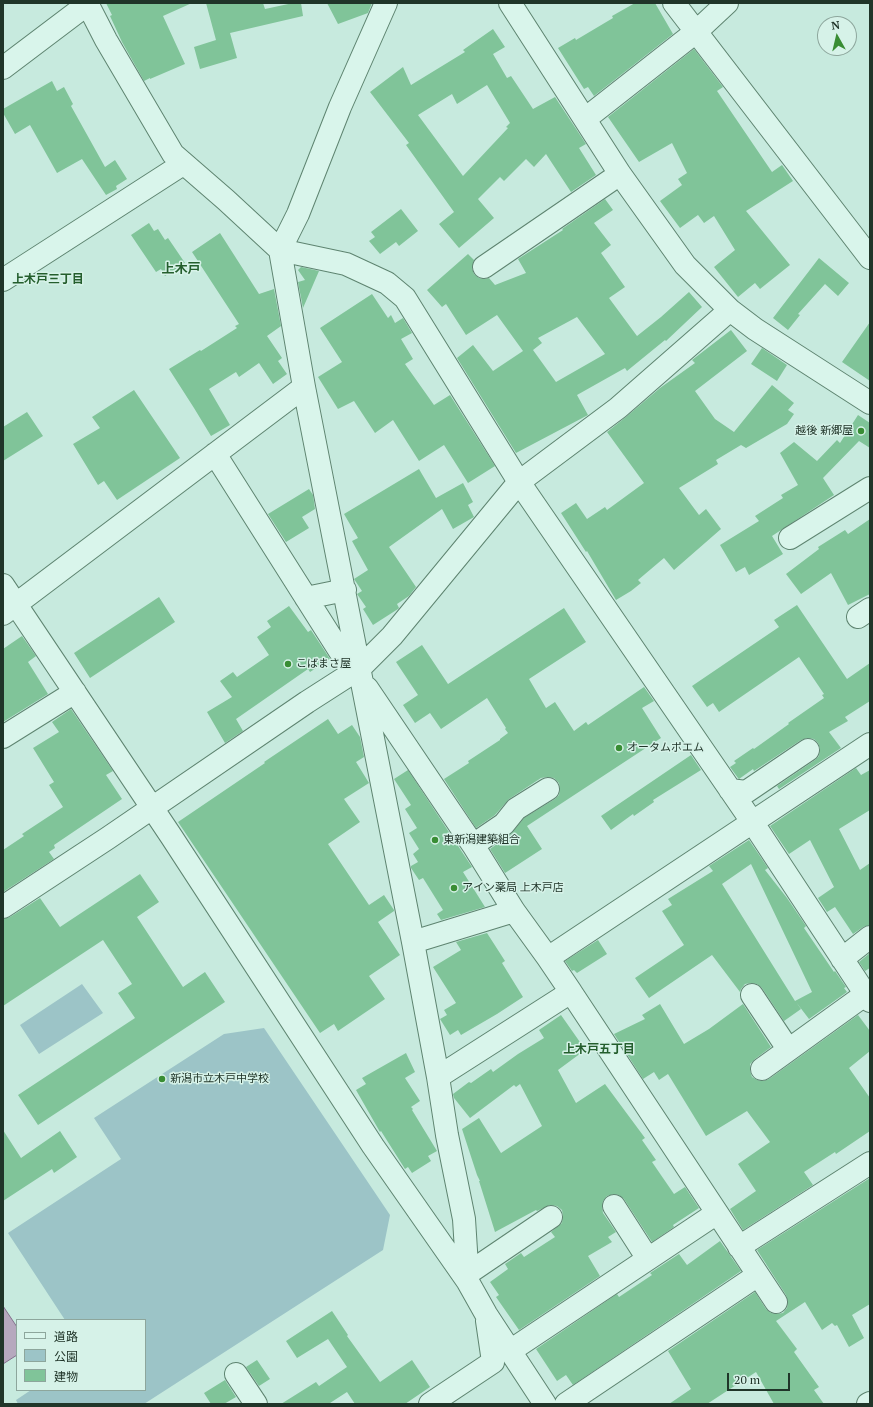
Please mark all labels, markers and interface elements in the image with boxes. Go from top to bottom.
north arrow [817,16,857,56]
text: N [830,18,841,33]
district label: 上木戸 [162,261,200,277]
district label: 上木戸三丁目 [12,273,84,287]
place label: 越後 新郷屋 [795,424,853,438]
marker: 越後 新郷屋 [856,426,866,436]
place label: こばまさ屋 [296,657,351,671]
marker: こばまさ屋 [283,659,293,669]
place label: オータムポエム [627,741,704,755]
marker: オータムポエム [614,743,624,753]
place label: 東新潟建築組合 [443,833,520,847]
marker: 東新潟建築組合 [430,835,440,845]
place label: アイン薬局 上木戸店 [462,881,564,895]
marker: アイン薬局 上木戸店 [449,883,459,893]
district label: 上木戸五丁目 [563,1043,635,1057]
place label: 新潟市立木戸中学校 [170,1072,269,1086]
marker: 新潟市立木戸中学校 [157,1074,167,1084]
legend [16,1319,146,1391]
text: 道路 [54,1329,78,1344]
text: 公園 [54,1349,78,1364]
scale bar [729,1365,792,1391]
text: 建物 [54,1369,78,1384]
text: 20 m [734,1372,760,1387]

